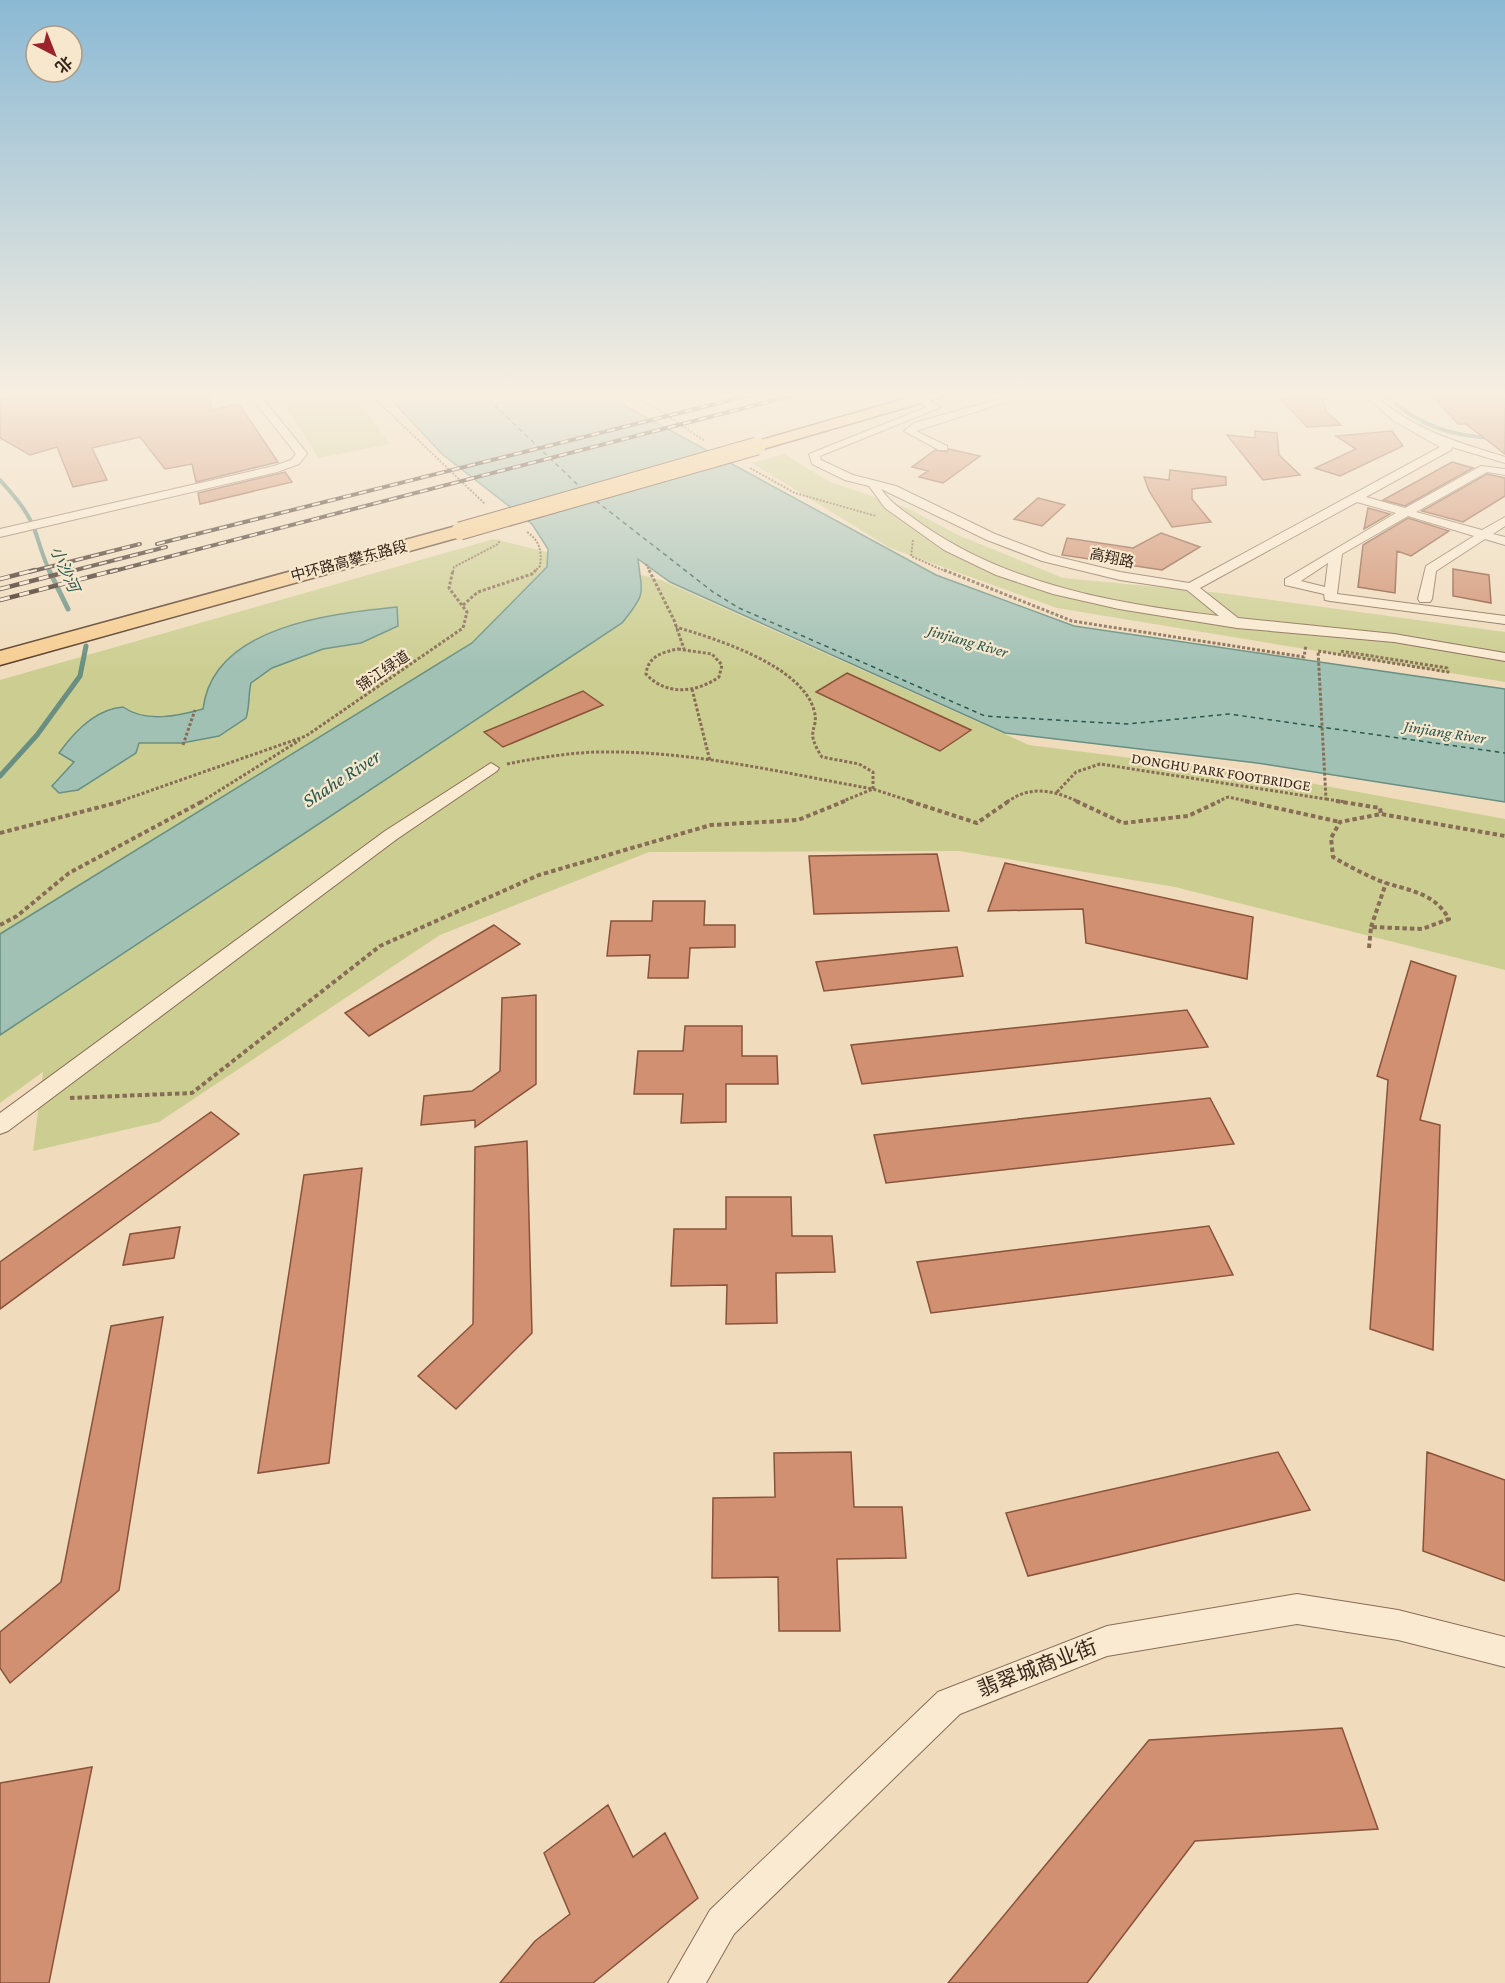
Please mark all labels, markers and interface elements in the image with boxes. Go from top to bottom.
north arrow [24,24,84,84]
text: 北 [52,53,75,76]
street label: 中环路高攀东路段 [289,537,409,584]
water label: 小沙河 [47,544,84,597]
street label: 高翔路 [1088,545,1136,571]
water label: Jinjiang River [923,621,1010,662]
street label: 锦江绿道 [354,648,412,694]
water label: Jinjiang River [1400,717,1488,748]
water label: Shahe River [298,744,385,811]
street label: DONGHU PARK FOOTBRIDGE [1130,750,1312,794]
street label: 翡翠城商业街 [974,1634,1100,1702]

